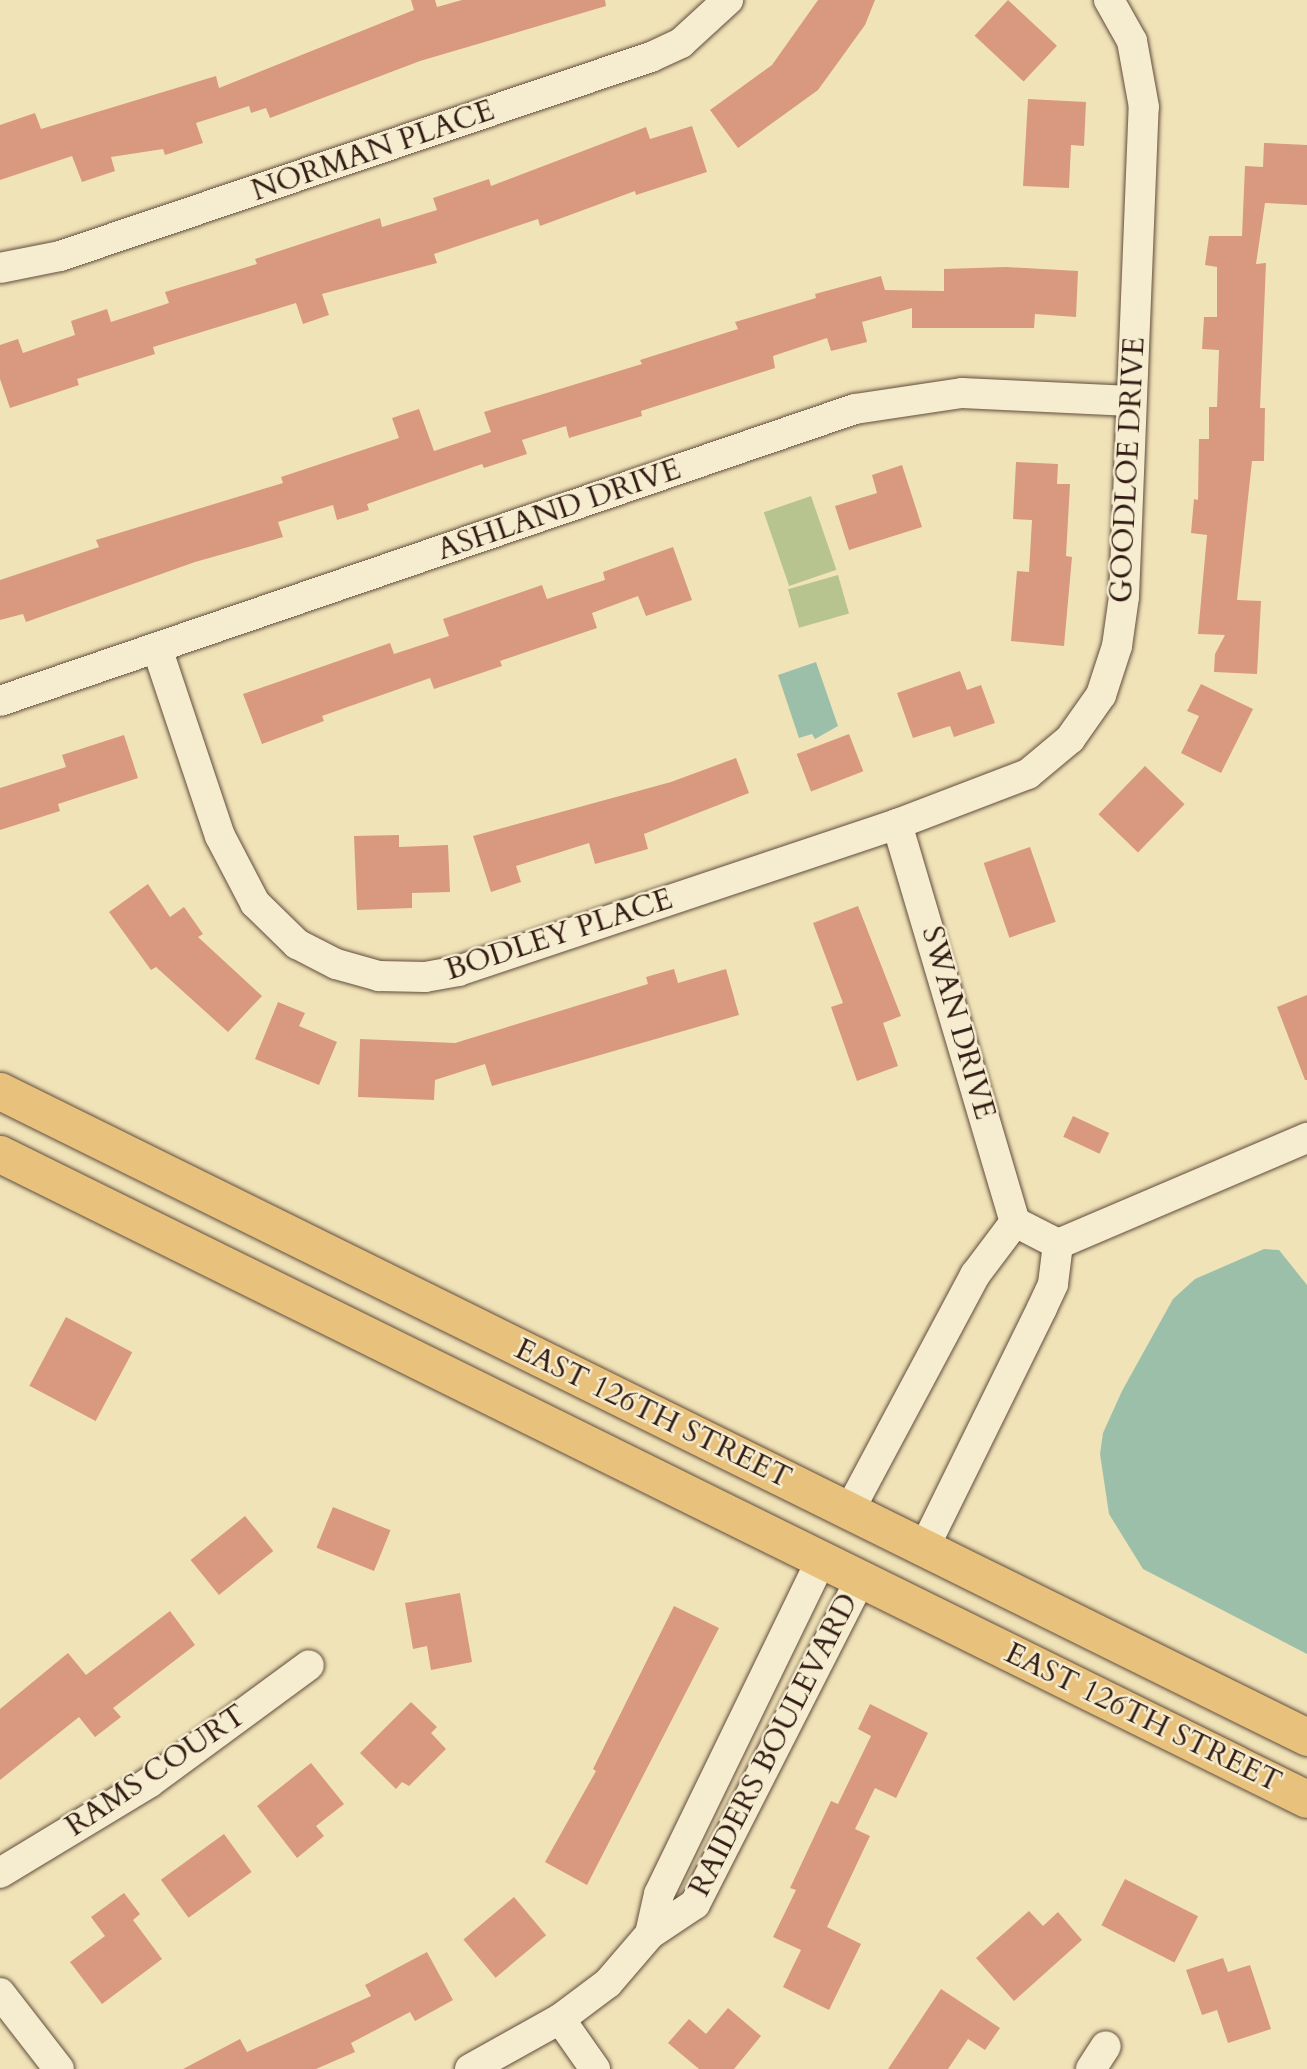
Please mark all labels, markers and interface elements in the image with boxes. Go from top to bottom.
street label: NORMAN PLACE [247,93,499,209]
street label: GOODLOE DRIVE [1103,336,1153,604]
street label: ASHLAND DRIVE [433,451,685,569]
street label: BODLEY PLACE [441,881,677,989]
street label: SWAN DRIVE [913,922,1003,1124]
street label: EAST 126TH STREET [509,1331,797,1497]
street label: RAIDERS BOULEVARD [682,1588,866,1902]
street label: EAST 126TH STREET [999,1635,1287,1801]
street label: RAMS COURT [59,1697,253,1845]

